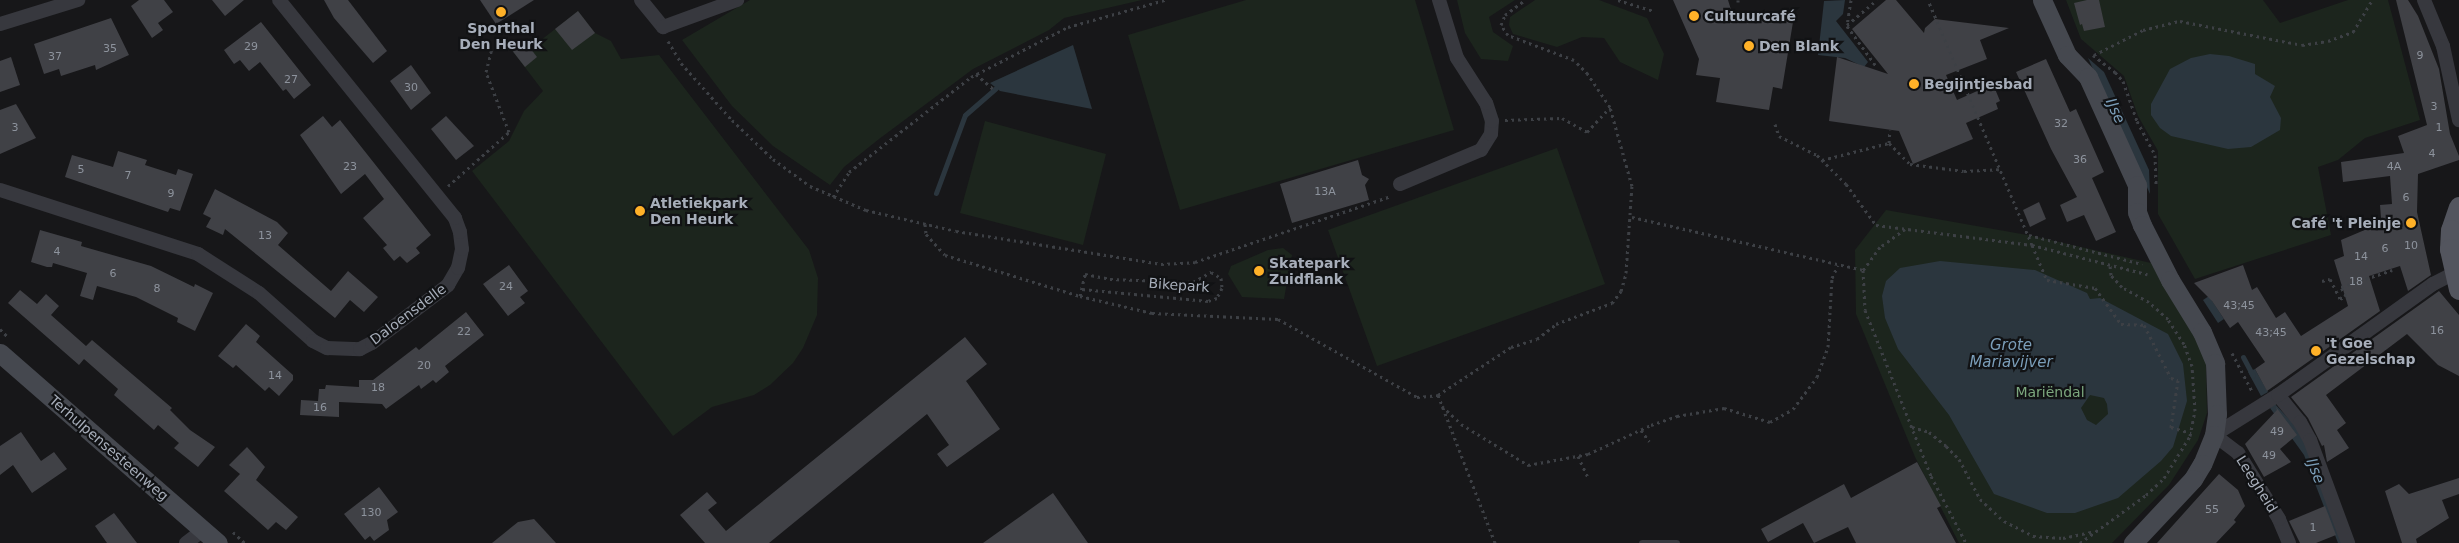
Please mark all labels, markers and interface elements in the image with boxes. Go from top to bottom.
marker: Sporthal Den Heurk [495,6,507,18]
place label: Cultuurcafé [1704,8,1796,24]
marker: Cultuurcafé [1688,10,1700,22]
place label: Sporthal Den Heurk [459,20,543,52]
place label: Den Blank [1759,38,1839,54]
house number: 29 [244,40,258,54]
marker: Den Blank [1743,40,1755,52]
house number: 35 [103,42,117,56]
house number: 9 [2417,49,2423,63]
house number: 37 [48,50,62,64]
house number: 27 [284,73,298,87]
place label: Begijntjesbad [1924,76,2033,92]
marker: Begijntjesbad [1908,78,1920,90]
house number: 30 [404,81,418,95]
water label: IJse [2101,95,2129,127]
house number: 3 [2431,100,2437,114]
house number: 32 [2054,117,2068,131]
house number: 3 [12,121,18,135]
house number: 1 [2436,121,2442,135]
house number: 4 [2429,147,2435,161]
house number: 36 [2073,153,2087,167]
house number: 23 [343,160,357,174]
house number: 4A [2387,160,2401,174]
house number: 5 [78,163,84,177]
house number: 7 [125,169,131,183]
house number: 13A [1314,185,1336,199]
house number: 9 [168,187,174,201]
house number: 6 [2403,191,2409,205]
place label: Atletiekpark Den Heurk [650,195,748,228]
marker: Atletiekpark Den Heurk [634,205,646,217]
place label: Café 't Pleinje [2291,215,2401,231]
marker: Café 't Pleinje [2405,217,2417,229]
house number: 13 [258,229,272,243]
house number: 10 [2404,239,2418,253]
house number: 6 [2382,242,2388,256]
house number: 4 [54,245,60,259]
house number: 14 [2354,250,2368,264]
place label: Skatepark Zuidflank [1269,255,1350,288]
marker: Skatepark Zuidflank [1253,265,1265,277]
house number: 6 [110,267,116,281]
street label: Bikepark [1148,274,1210,296]
house number: 18 [2349,275,2363,289]
street label: Daloensdelle [367,280,449,348]
house number: 24 [499,280,513,294]
house number: 8 [154,282,160,296]
house number: 43;45 [2223,299,2255,313]
house number: 16 [2430,324,2444,338]
house number: 22 [457,325,471,339]
house number: 43;45 [2255,326,2287,340]
place label: 't Goe Gezelschap [2326,335,2415,368]
water label: Grote Mariavijver [1969,336,2053,371]
marker: 't Goe Gezelschap [2310,345,2322,357]
house number: 20 [417,359,431,373]
house number: 14 [268,369,282,383]
house number: 18 [371,381,385,395]
park label: Mariëndal [2015,384,2085,400]
street label: Terhulpensesteenweg [46,392,172,504]
house number: 16 [313,401,327,415]
house number: 49 [2270,425,2284,439]
house number: 49 [2262,449,2276,463]
street label: Leegheid [2233,452,2281,516]
water label: IJse [2302,456,2328,486]
house number: 55 [2205,503,2219,517]
house number: 130 [361,506,381,520]
house number: 1 [2310,521,2316,535]

